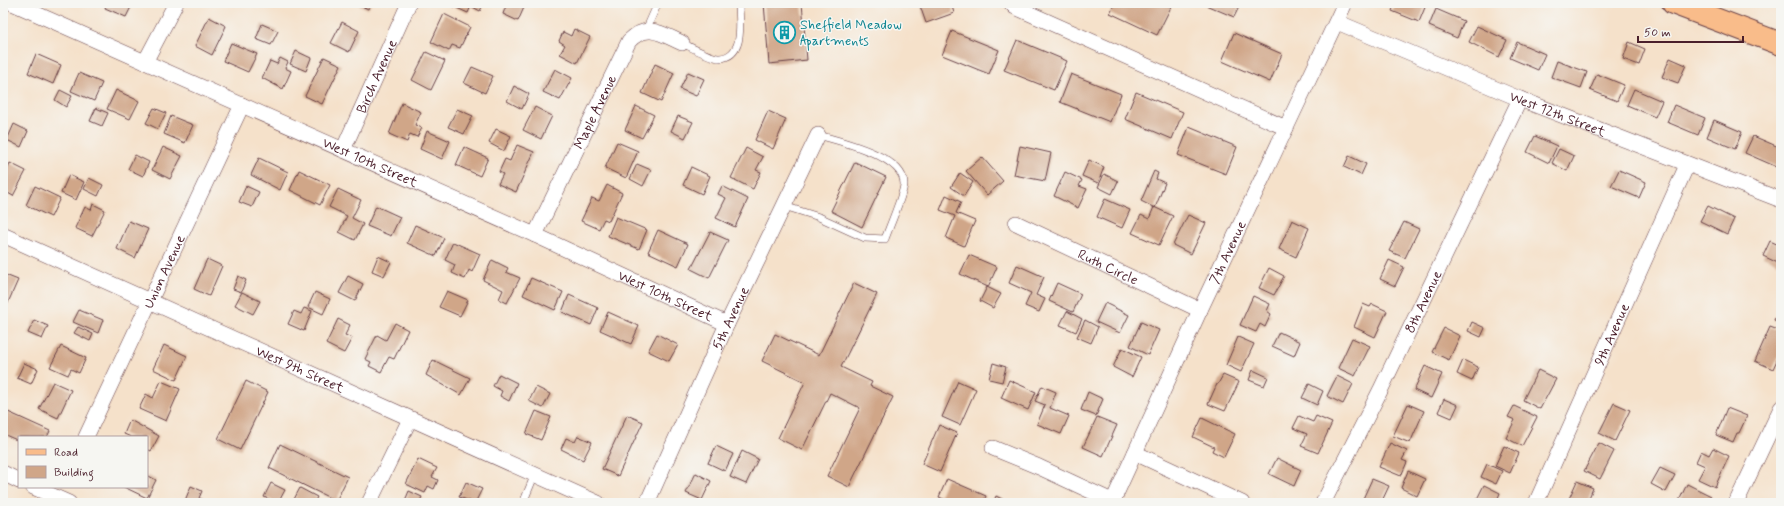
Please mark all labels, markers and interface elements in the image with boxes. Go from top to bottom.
place label: Sheffield Meadow Apartments [800,16,902,51]
scale bar [1638,18,1743,44]
building icon: Sheffield Meadow Apartments [772,19,798,45]
text: 50 m [1644,25,1671,41]
street label: Birch Avenue [353,37,402,116]
street label: Maple Avenue [570,72,621,152]
street label: West 12th Street [1506,88,1609,142]
street label: West 10th Street [319,134,421,192]
street label: 7th Avenue [1206,218,1251,287]
street label: Union Avenue [140,232,190,312]
street label: Ruth Circle [1075,246,1141,289]
street label: West 10th Street [615,267,716,326]
street label: 8th Avenue [1401,267,1447,336]
street label: 5th Avenue [709,284,754,353]
street label: 9th Avenue [1591,300,1634,368]
street label: West 9th Street [253,342,348,398]
legend [18,436,148,488]
text: Road [54,445,78,461]
text: Building [54,465,94,482]

